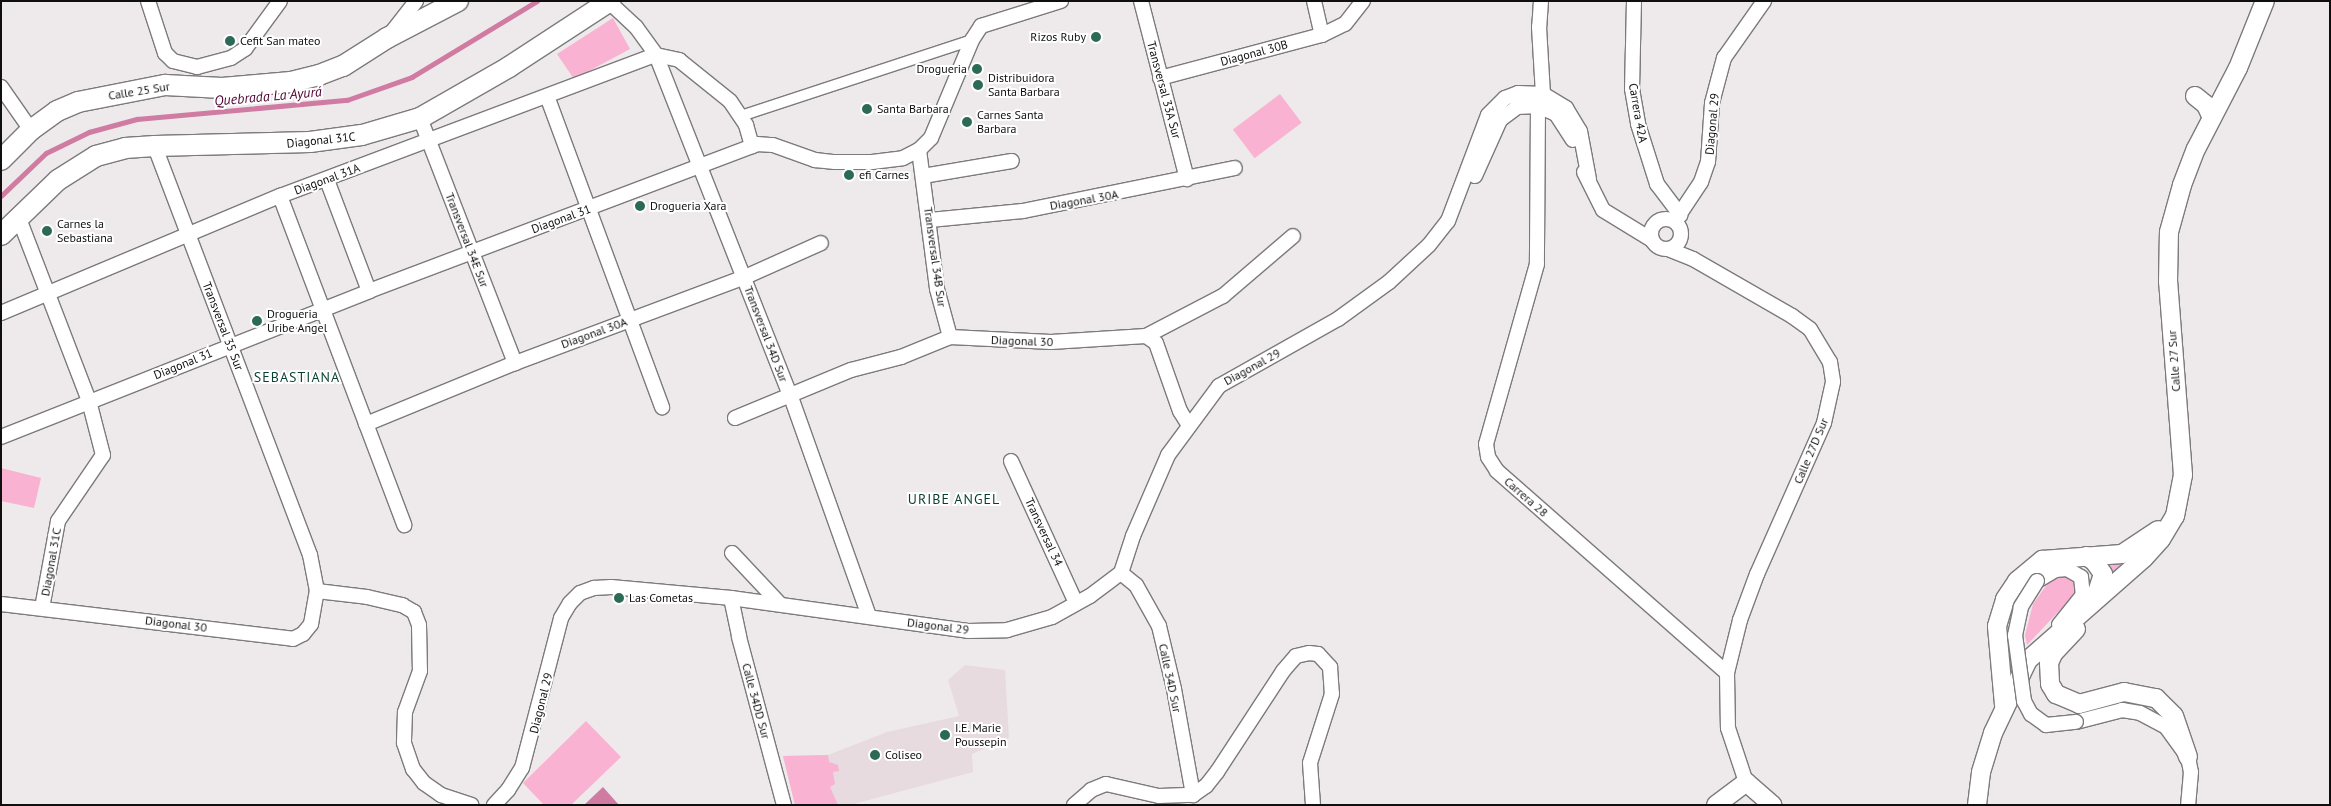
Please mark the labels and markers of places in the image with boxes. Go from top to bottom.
place label: Rizos Ruby [1030,30,1086,44]
marker: Rizos Ruby [1090,31,1102,43]
place label: Cefit San mateo [240,34,320,48]
marker: Cefit San mateo [224,35,236,47]
place label: Drogueria [916,62,967,76]
marker: Drogueria [971,63,983,75]
place label: Distribuidora Santa Barbara [988,71,1060,99]
marker: Distribuidora Santa Barbara [972,79,984,91]
place label: Santa Barbara [877,102,949,116]
marker: Santa Barbara [861,103,873,115]
place label: Carnes Santa Barbara [977,108,1044,136]
marker: Carnes Santa Barbara [961,116,973,128]
place label: efi Carnes [859,168,909,182]
marker: efi Carnes [843,169,855,181]
place label: Drogueria Xara [650,199,727,213]
marker: Drogueria Xara [634,200,646,212]
place label: Carnes la Sebastiana [57,217,113,245]
marker: Carnes la Sebastiana [41,225,53,237]
place label: Drogueria Uribe Angel [267,307,328,335]
marker: Drogueria Uribe Angel [251,315,263,327]
place label: Las Cometas [629,591,693,605]
marker: Las Cometas [613,592,625,604]
place label: I.E. Marie Poussepin [955,721,1007,749]
marker: I.E. Marie Poussepin [939,729,951,741]
place label: Coliseo [885,748,922,762]
marker: Coliseo [869,749,881,761]

